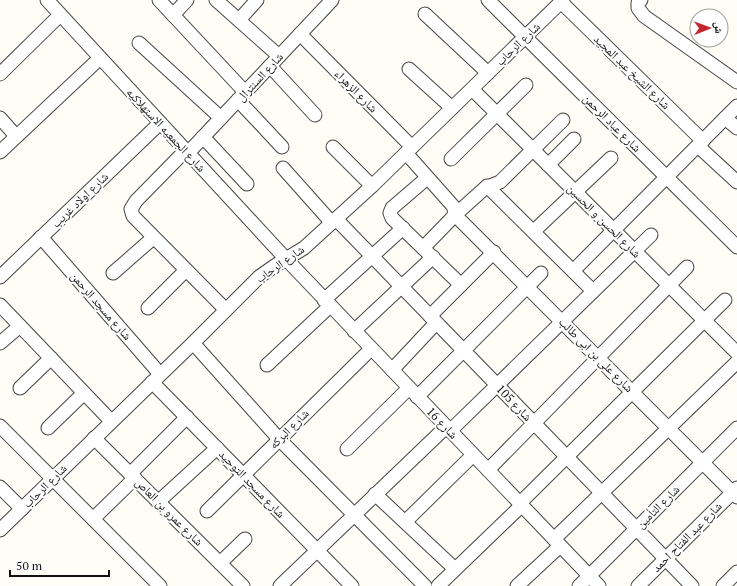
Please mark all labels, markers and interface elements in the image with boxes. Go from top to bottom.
north arrow [689,8,729,48]
street label: شارع الرحاب [492,19,544,69]
text: ش [711,22,726,34]
street label: شارع الشيخ عبد المجيد [590,31,674,113]
street label: شارع السنترال [233,49,287,105]
street label: شارع الزهراء [331,66,381,116]
street label: شارع الجمعيه الاستهلاكيه [123,84,209,176]
street label: شارع عباد الرحمن [579,90,645,156]
street label: شارع اولاد غريب [48,169,112,231]
street label: شارع الحسن و الحسين [564,181,644,261]
street label: شارع الرحاب [253,241,308,287]
street label: شارع مسجد الرحمن [67,268,135,344]
street label: شارع على بن ابى طالب [555,314,637,396]
street label: شارع 105 [493,381,535,425]
street label: شارع 16 [423,404,461,442]
street label: شارع البركه [266,406,312,452]
street label: شارع مسجد التوحيد [215,447,289,522]
street label: شارع الرحاب [20,461,70,511]
street label: شارع عمرو بن العاص [132,475,207,550]
street label: شارع التأمين [633,482,683,532]
street label: شارع عبد الفتاح احمد [648,498,726,576]
scale bar [10,552,109,578]
text: 50 m [16,558,43,573]

